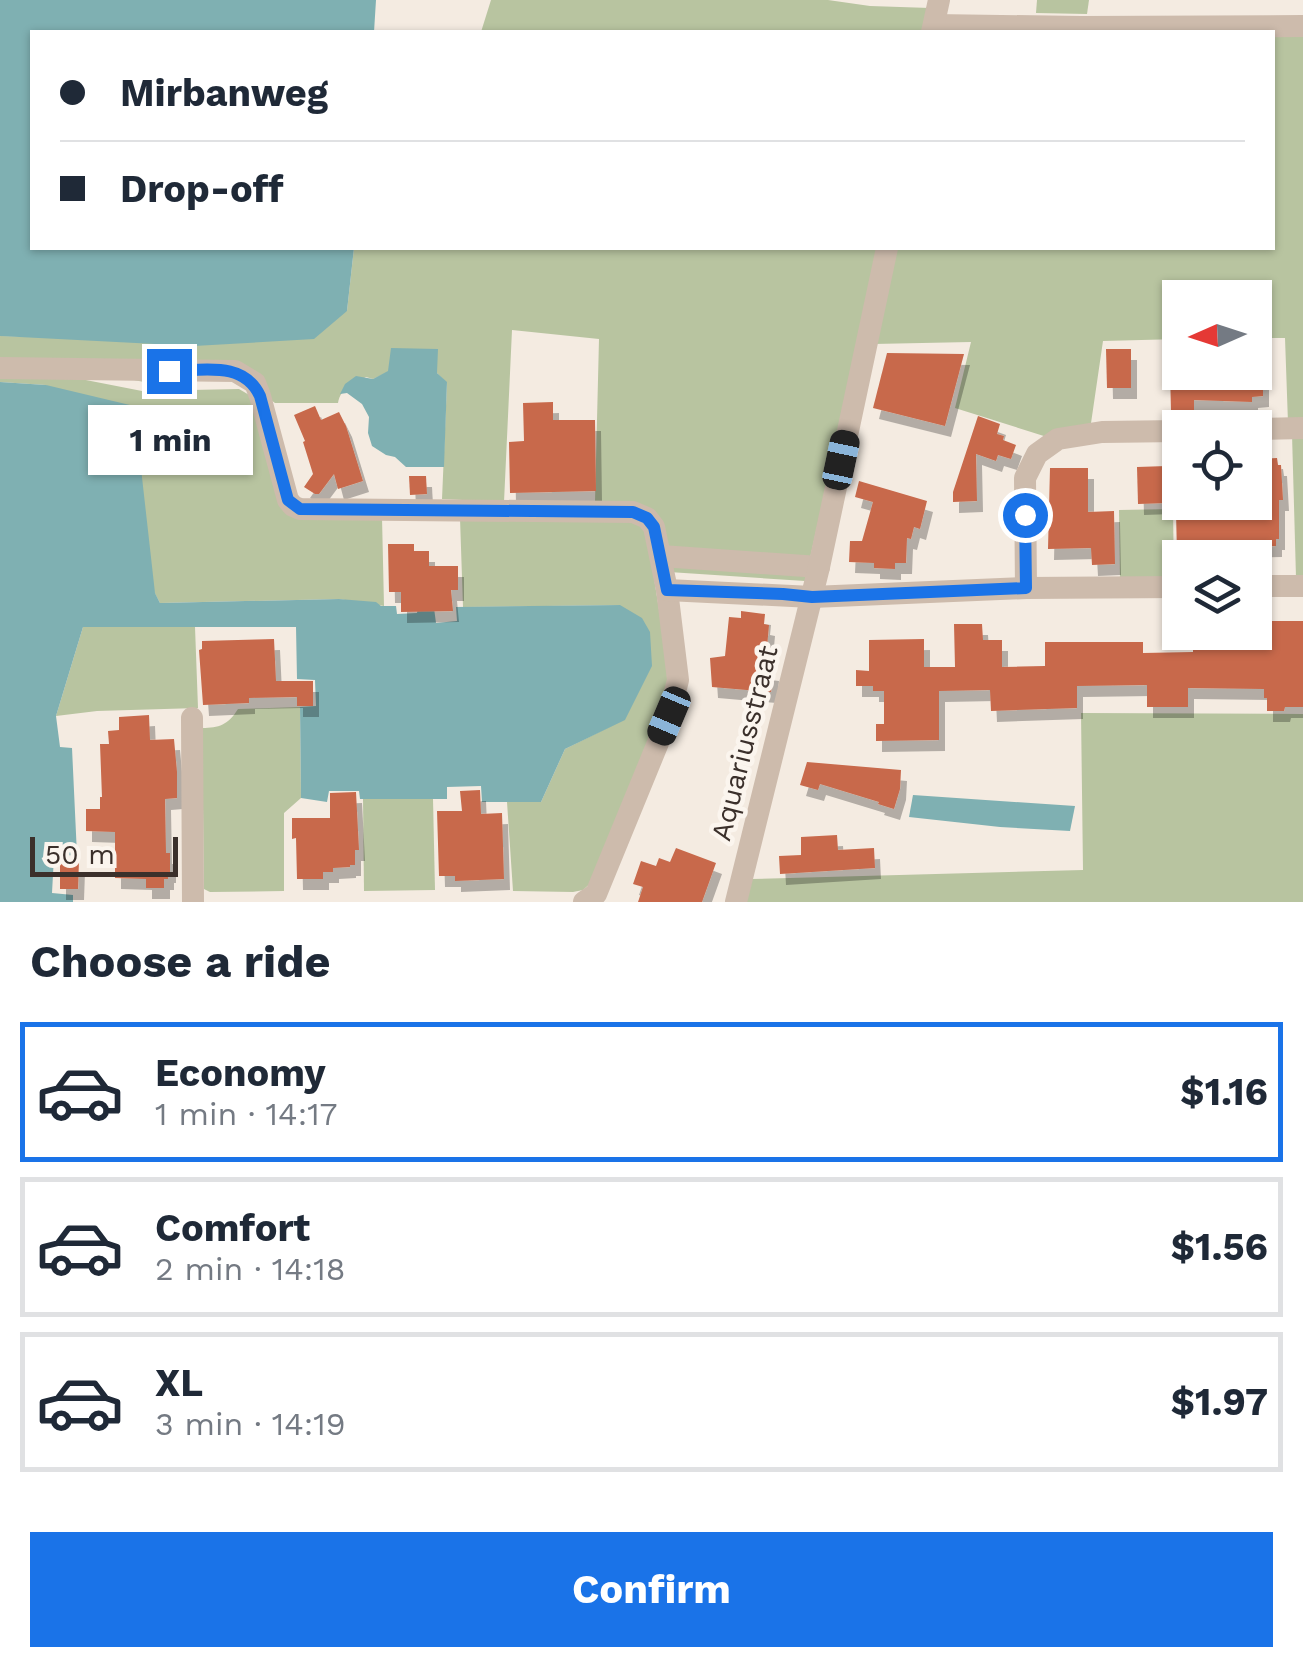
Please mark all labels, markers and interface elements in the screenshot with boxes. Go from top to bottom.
text: Mirbanweg [120,71,328,115]
text: Drop-off [120,167,284,211]
north arrow [1162,280,1272,390]
map controls [1162,280,1272,650]
route end [147,349,192,394]
callout: 1 min [86,406,252,476]
button: locate [1162,410,1272,520]
text: 1 min [129,421,212,459]
car [820,428,862,492]
route start [1003,493,1048,538]
button: layers [1162,540,1272,650]
street label: Aquariusstraat [704,642,785,844]
car [643,683,695,749]
scale bar [30,832,178,876]
text: 50 m [45,838,115,871]
text: Choose a ride [30,935,330,988]
icon: car [35,1047,125,1137]
text: Economy [155,1051,326,1095]
text: $1.16 [1180,1070,1268,1114]
text: 1 min · 14:17 [155,1095,338,1133]
icon: car [35,1202,125,1292]
text: Comfort [155,1206,310,1250]
text: $1.56 [1171,1225,1268,1269]
text: 2 min · 14:18 [155,1250,346,1288]
icon: car [35,1357,125,1447]
text: XL [155,1361,203,1405]
text: $1.97 [1171,1380,1268,1424]
text: 3 min · 14:19 [155,1405,346,1443]
button: Confirm [30,1532,1273,1647]

